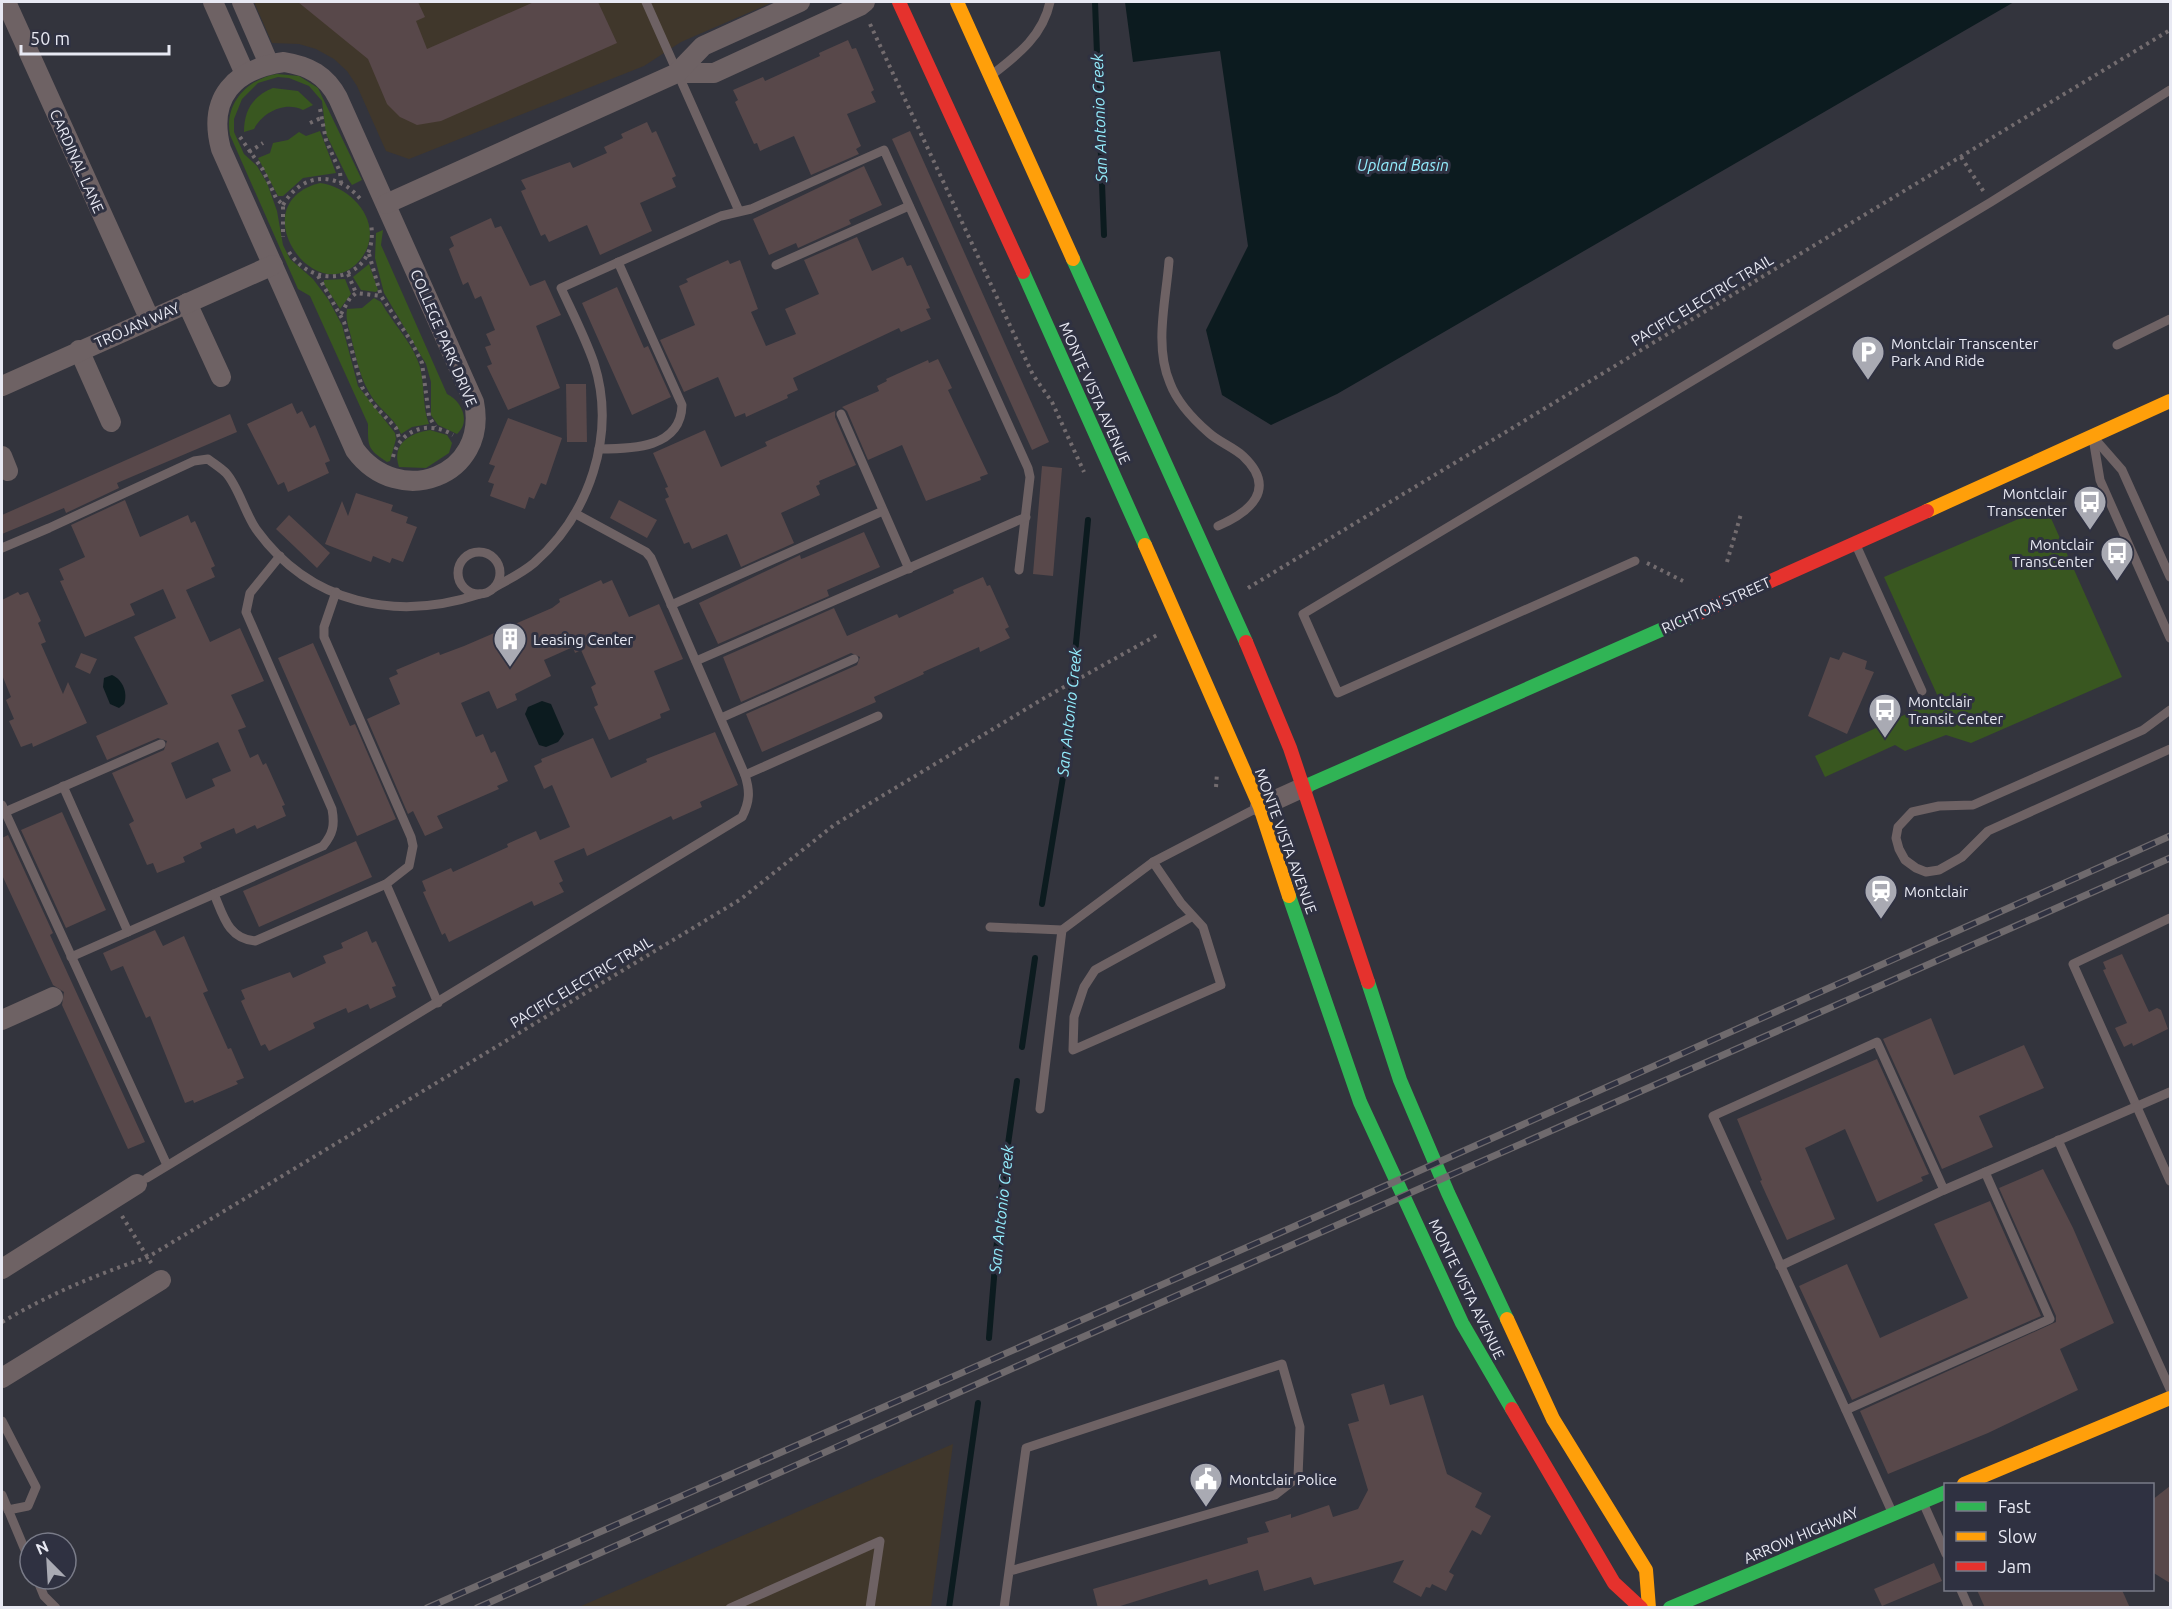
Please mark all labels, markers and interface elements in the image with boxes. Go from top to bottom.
scale bar [21,18,170,56]
text: 50 m [30,28,70,48]
water label: San Antonio Creek [1088,52,1110,184]
street label: CARDINAL LANE [47,107,107,215]
water label: Upland Basin [1357,156,1449,174]
street label: PACIFIC ELECTRIC TRAIL [1628,251,1776,349]
street label: COLLEGE PARK DRIVE [407,267,481,409]
street label: TROJAN WAY [92,299,182,351]
street label: MONTE VISTA AVENUE [1056,319,1134,467]
parking icon: Montclair Transcenter Park And Ride [1850,334,1886,381]
place label: Montclair Transcenter Park And Ride [1891,335,2039,369]
bus stop icon: Montclair Transcenter [2072,484,2108,531]
place label: Montclair Transcenter [1987,485,2067,519]
bus stop icon: Montclair TransCenter [2099,535,2135,582]
place label: Montclair TransCenter [2012,536,2094,570]
street label: RICHTON STREET [1659,573,1774,637]
building icon: Leasing Center [492,621,528,668]
place label: Leasing Center [533,631,634,648]
water label: San Antonio Creek [1053,646,1085,778]
bus stop icon: Montclair Transit Center [1867,692,1903,739]
place label: Montclair Transit Center [1908,693,2003,727]
street label: MONTE VISTA AVENUE [1252,766,1320,916]
station icon: Montclair [1863,873,1899,920]
place label: Montclair [1904,883,1969,900]
street label: PACIFIC ELECTRIC TRAIL [507,933,655,1031]
water label: San Antonio Creek [985,1143,1017,1275]
street label: MONTE VISTA AVENUE [1426,1216,1508,1362]
public building icon: Montclair Police [1188,1461,1224,1508]
place label: Montclair Police [1229,1471,1337,1488]
legend [1944,1483,2154,1591]
text: Fast [1998,1496,2031,1516]
street label: ARROW HIGHWAY [1741,1503,1861,1567]
text: Slow [1998,1526,2037,1546]
north arrow [18,1531,78,1591]
text: N [33,1537,51,1558]
text: Jam [1998,1556,2032,1576]

